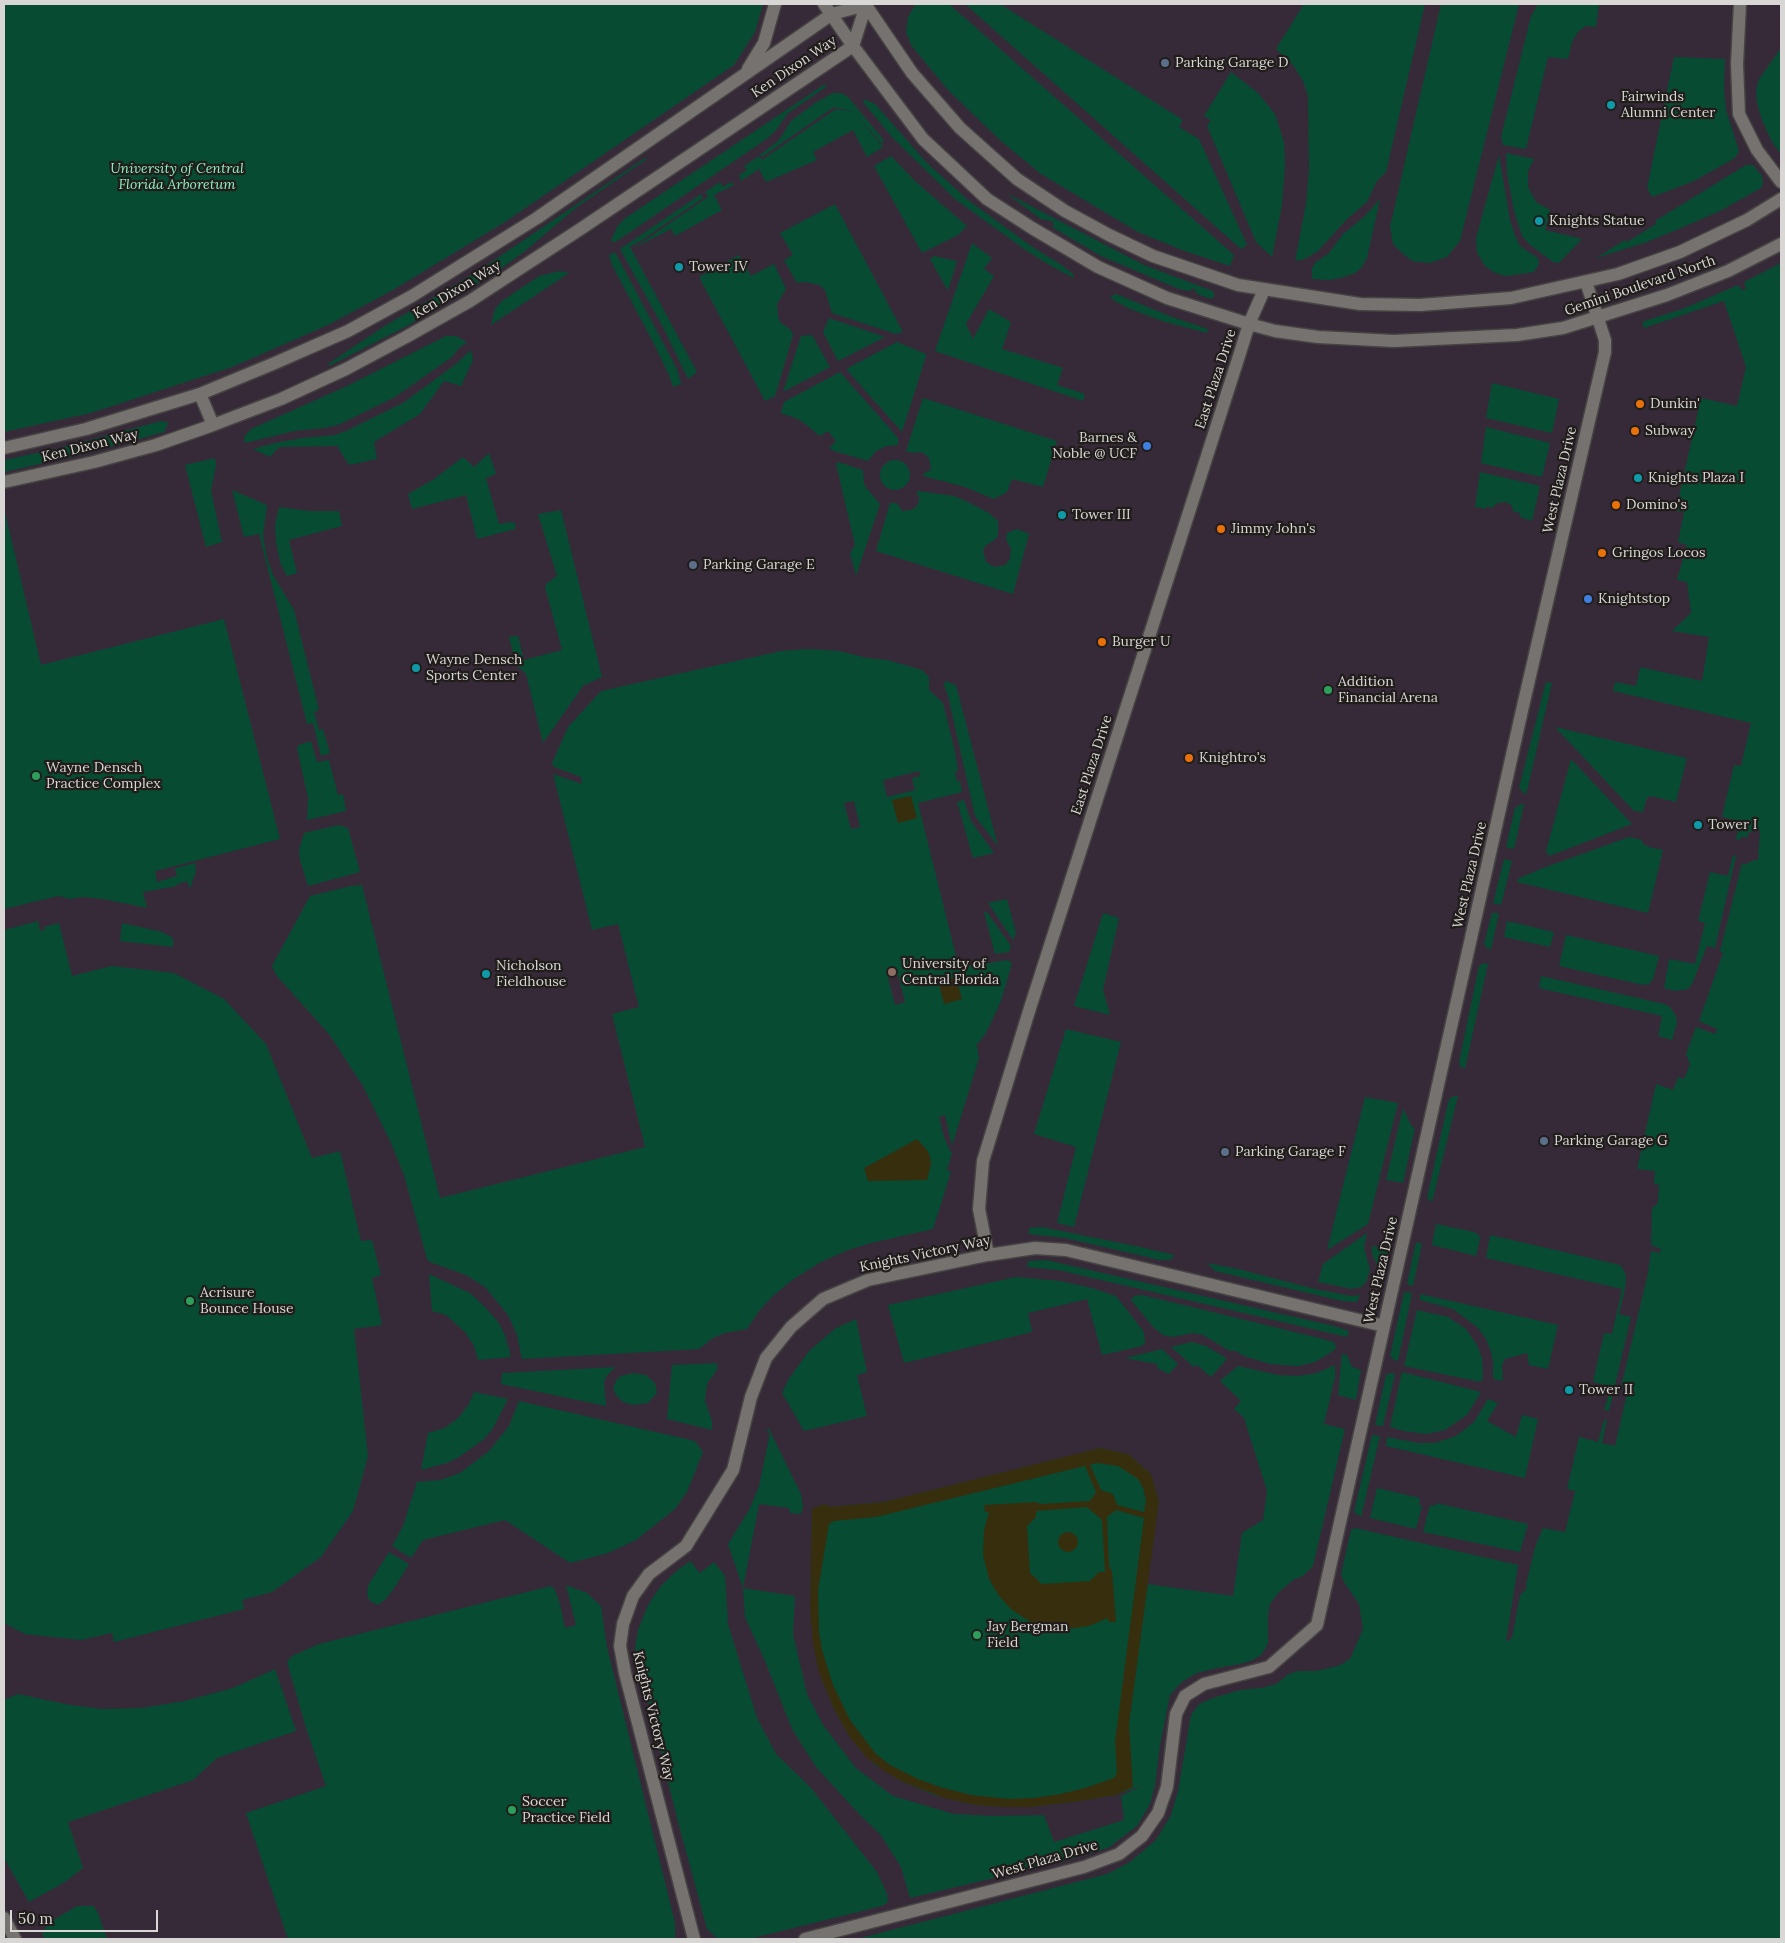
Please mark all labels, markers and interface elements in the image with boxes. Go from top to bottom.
street label: Ken Dixon Way [748,32,840,102]
place label: Parking Garage D [1175,55,1288,71]
marker: Parking Garage D [1159,57,1171,69]
place label: Fairwinds Alumni Center [1621,89,1715,121]
marker: Fairwinds Alumni Center [1605,99,1617,111]
park label: University of Central Florida Arboretum [110,161,244,193]
place label: Knights Statue [1549,213,1645,229]
marker: Knights Statue [1533,215,1545,227]
street label: Gemini Boulevard North [1562,252,1718,320]
street label: Ken Dixon Way [410,257,504,323]
place label: Tower IV [689,259,748,275]
marker: Tower IV [673,261,685,273]
street label: East Plaza Drive [1192,327,1240,431]
place label: Dunkin' [1650,396,1700,412]
marker: Dunkin' [1634,398,1646,410]
place label: Subway [1645,423,1695,439]
street label: West Plaza Drive [1540,425,1580,535]
marker: Subway [1629,425,1641,437]
street label: Ken Dixon Way [40,426,140,466]
place label: Barnes & Noble @ UCF [1052,430,1137,462]
marker: Barnes & Noble @ UCF [1141,440,1153,452]
place label: Knights Plaza I [1648,470,1744,486]
marker: Knights Plaza I [1632,472,1644,484]
place label: Domino's [1626,497,1687,513]
marker: Domino's [1610,499,1622,511]
place label: Tower III [1072,507,1131,523]
marker: Tower III [1056,509,1068,521]
place label: Jimmy John's [1231,521,1316,537]
marker: Jimmy John's [1215,523,1227,535]
place label: Gringos Locos [1612,545,1706,561]
marker: Gringos Locos [1596,547,1608,559]
place label: Parking Garage E [703,557,815,573]
marker: Parking Garage E [687,559,699,571]
place label: Knightstop [1598,591,1670,607]
marker: Knightstop [1582,593,1594,605]
place label: Burger U [1112,634,1170,650]
marker: Burger U [1096,636,1108,648]
place label: Wayne Densch Sports Center [426,652,522,684]
marker: Wayne Densch Sports Center [410,662,422,674]
place label: Addition Financial Arena [1338,674,1438,706]
marker: Addition Financial Arena [1322,684,1334,696]
street label: East Plaza Drive [1068,713,1116,817]
place label: Knightro's [1199,750,1266,766]
marker: Knightro's [1183,752,1195,764]
place label: Wayne Densch Practice Complex [46,760,161,792]
marker: Wayne Densch Practice Complex [30,770,42,782]
place label: Tower I [1708,817,1757,833]
marker: Tower I [1692,819,1704,831]
street label: West Plaza Drive [1450,820,1490,930]
place label: University of Central Florida [902,956,999,989]
place label: Nicholson Fieldhouse [496,958,566,990]
marker: University of Central Florida [886,966,898,978]
marker: Nicholson Fieldhouse [480,968,492,980]
place label: Parking Garage G [1554,1133,1668,1149]
marker: Parking Garage G [1538,1135,1550,1147]
place label: Parking Garage F [1235,1144,1346,1160]
marker: Parking Garage F [1219,1146,1231,1158]
street label: West Plaza Drive [1361,1215,1401,1325]
street label: Knights Victory Way [858,1232,992,1276]
place label: Acrisure Bounce House [200,1285,294,1318]
marker: Acrisure Bounce House [184,1295,196,1307]
place label: Tower II [1579,1382,1633,1398]
marker: Tower II [1563,1384,1575,1396]
place label: Jay Bergman Field [987,1619,1068,1651]
marker: Jay Bergman Field [971,1629,983,1641]
street label: Knights Victory Way [629,1649,677,1783]
place label: Soccer Practice Field [522,1794,610,1826]
marker: Soccer Practice Field [506,1804,518,1816]
street label: West Plaza Drive [990,1837,1100,1883]
scale bar [12,1900,160,1932]
text: 50 m [18,1909,53,1928]

